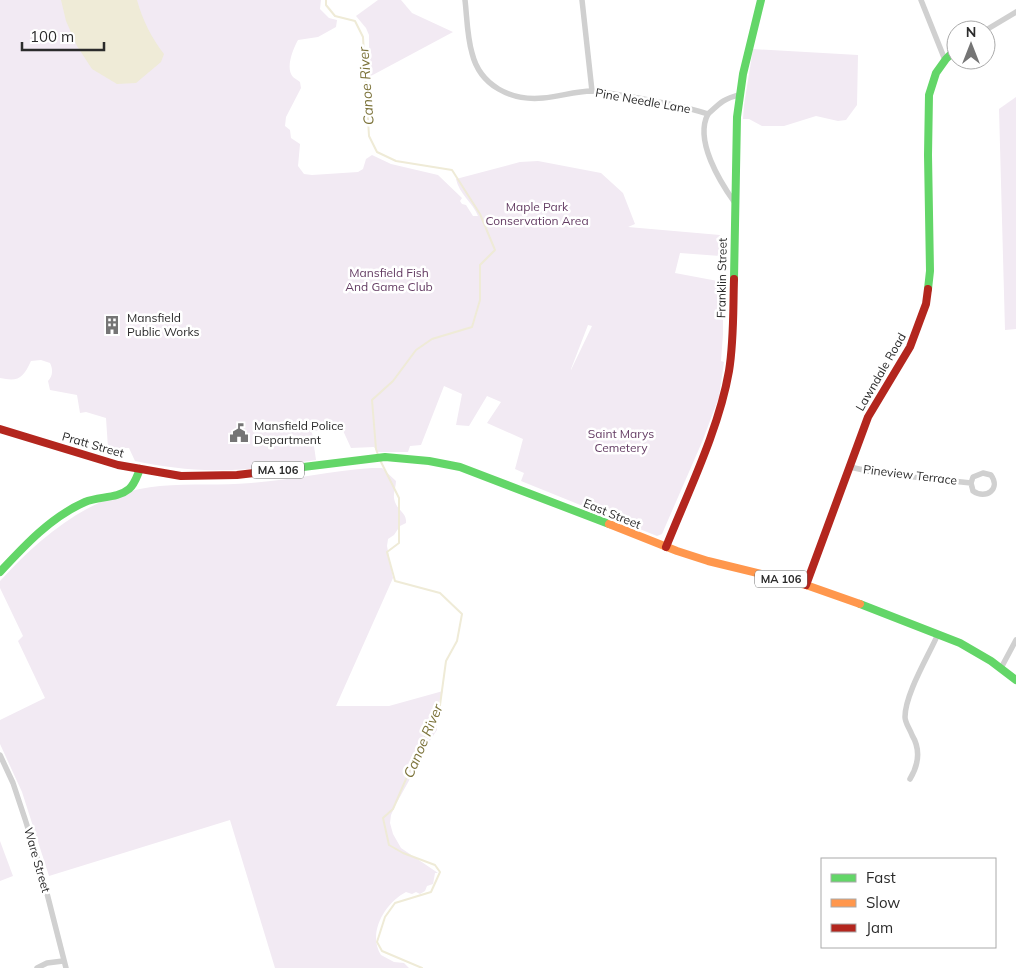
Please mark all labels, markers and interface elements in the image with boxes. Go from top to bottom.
scale bar [22,20,105,52]
north arrow [946,20,996,70]
text: N [966,23,976,41]
text: 100 m [30,27,74,46]
water label: Canoe River [354,45,378,126]
street label: Pine Needle Lane [594,85,692,116]
park label: Maple Park Conservation Area [485,199,589,228]
street label: Franklin Street [713,238,730,318]
park label: Mansfield Fish And Game Club [345,265,433,294]
place label: Mansfield Public Works [127,310,200,339]
building icon: Mansfield Public Works [101,314,123,336]
street label: Lawndale Road [852,330,909,413]
place label: Mansfield Police Department [254,418,344,447]
public building icon: Mansfield Police Department [228,422,250,444]
park label: Saint Marys Cemetery [588,426,654,455]
street label: Pratt Street [60,429,126,461]
street label: Pineview Terrace [862,461,958,488]
road number: MA 106 [252,462,304,478]
street label: East Street [581,495,643,532]
road number: MA 106 [755,570,807,588]
water label: Canoe River [399,701,447,781]
street label: Ware Street [21,826,54,894]
legend [821,858,996,948]
text: Fast [866,868,896,887]
text: Slow [866,893,900,912]
text: Jam [866,918,893,937]

